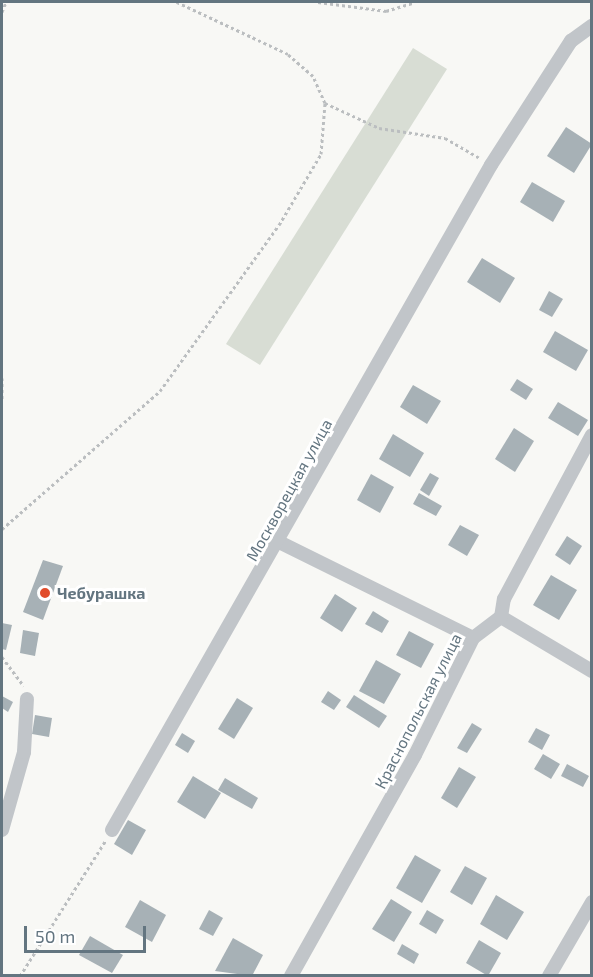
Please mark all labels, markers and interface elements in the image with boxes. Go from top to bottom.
street label: Москворецкая улица [242,416,336,564]
place label: Чебурашка [57,583,145,603]
marker: Чебурашка [38,586,52,600]
street label: Краснопольская улица [370,630,466,792]
scale bar [27,914,148,952]
text: 50 m [35,925,75,947]

